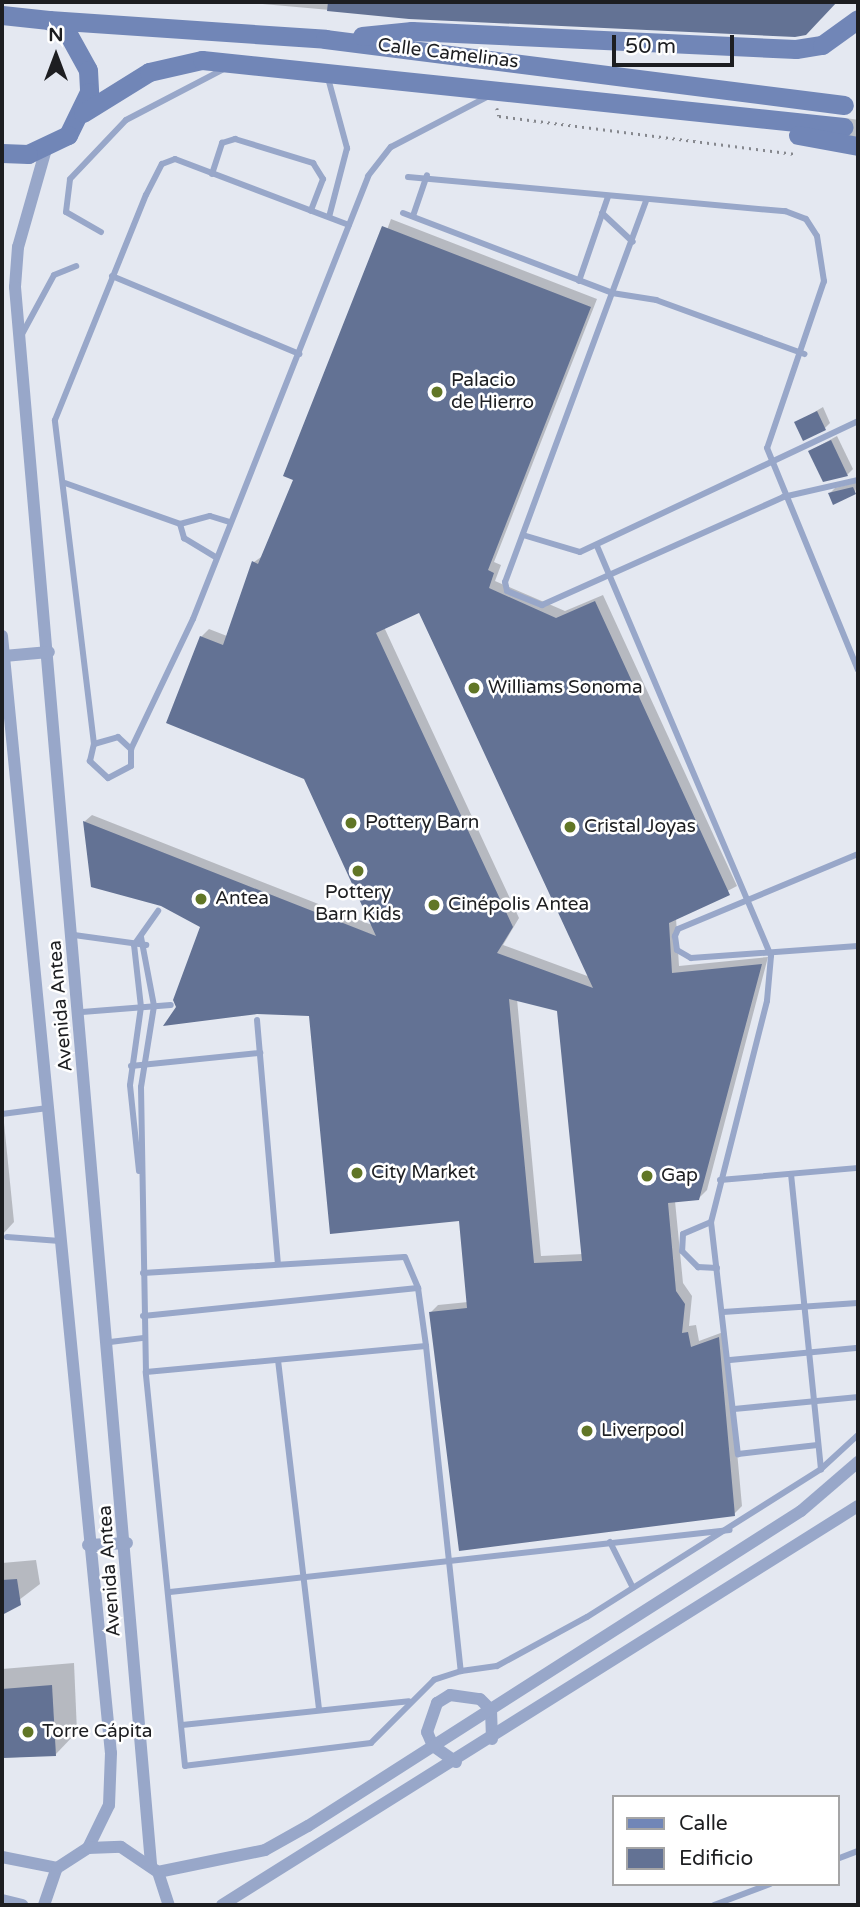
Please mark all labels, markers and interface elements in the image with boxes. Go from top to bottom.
north arrow [21,21,91,91]
scale bar [615,21,738,65]
text: N [48,24,64,46]
street label: Calle Camelinas [376,34,520,74]
text: 50 m [625,34,676,59]
place label: Palacio de Hierro [451,370,534,414]
marker: Palacio de Hierro [429,384,445,400]
place label: Williams Sonoma [488,677,643,699]
marker: Williams Sonoma [466,680,482,696]
place label: Pottery Barn [365,812,479,834]
marker: Pottery Barn [343,815,359,831]
place label: Cristal Joyas [584,816,696,838]
marker: Cristal Joyas [562,819,578,835]
marker: Pottery Barn Kids [350,863,366,879]
place label: Pottery Barn Kids [315,882,401,926]
place label: Antea [215,888,269,910]
marker: Antea [193,891,209,907]
place label: Cinépolis Antea [448,894,589,916]
marker: Cinépolis Antea [426,897,442,913]
street label: Avenida Antea [44,939,78,1073]
place label: City Market [371,1162,476,1184]
marker: City Market [349,1165,365,1181]
place label: Gap [661,1165,698,1187]
marker: Gap [639,1168,655,1184]
place label: Liverpool [601,1420,684,1442]
marker: Liverpool [579,1423,595,1439]
street label: Avenida Antea [94,1504,126,1638]
place label: Torre Cápita [42,1721,152,1743]
marker: Torre Cápita [20,1724,36,1740]
legend [612,1795,839,1886]
text: Calle [679,1811,728,1836]
text: Edificio [679,1846,753,1871]

